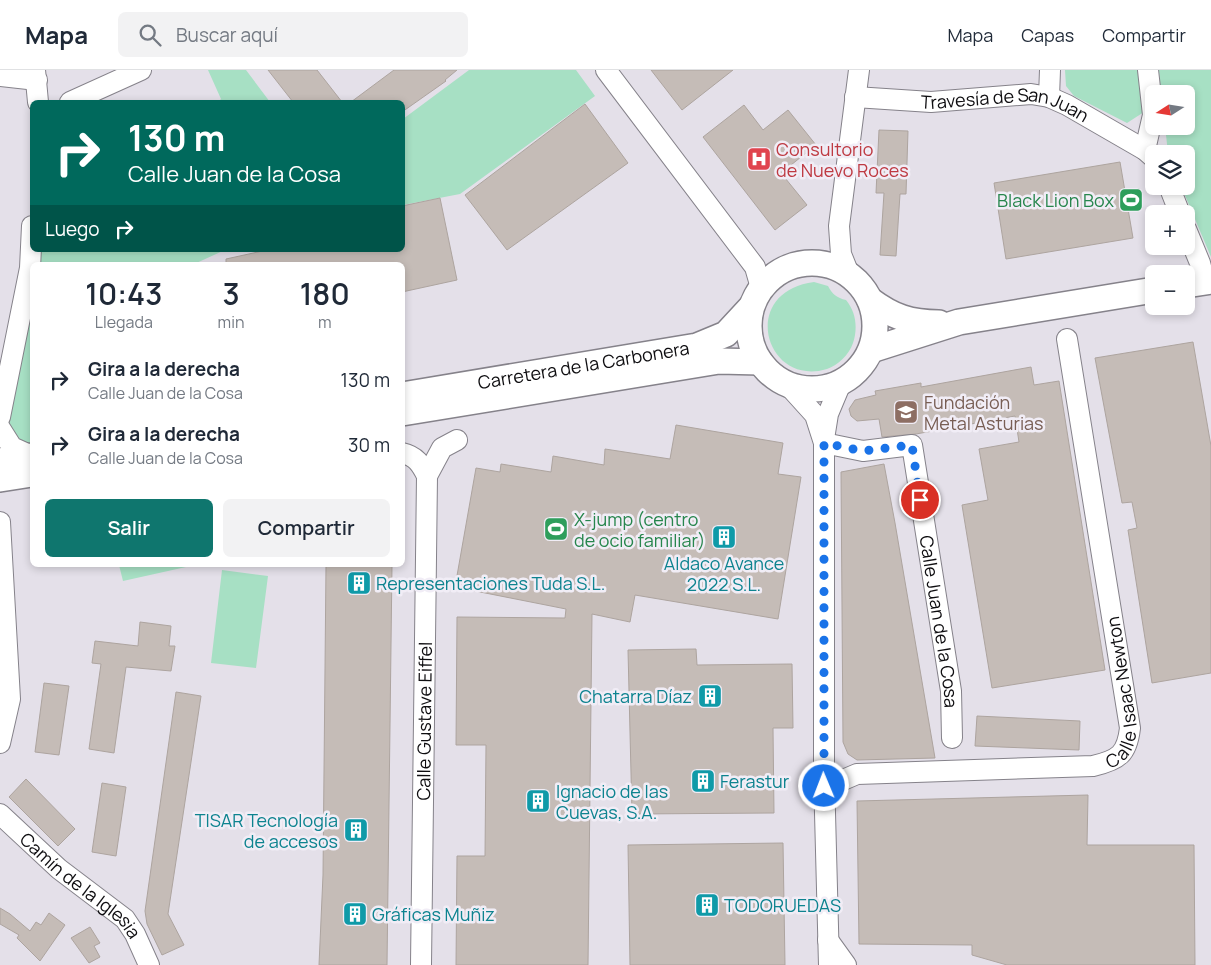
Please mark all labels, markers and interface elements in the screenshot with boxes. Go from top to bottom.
search box [118,12,468,57]
text: Mapa [25,18,88,51]
icon: search [136,21,164,49]
text: Buscar aquí [176,22,278,48]
text: Mapa [947,23,993,47]
text: Capas [1021,23,1074,47]
text: Compartir [1102,23,1186,47]
street label: Travesía de San Juan [920,82,1094,127]
north arrow [1145,85,1195,135]
map controls [1145,85,1195,315]
text: 130 m [128,114,225,162]
icon: right [45,120,110,185]
place label: Consultorio de Nuevo Roces [776,137,909,182]
button: layers [1145,145,1195,195]
hospital icon: Consultorio de Nuevo Roces [746,146,772,172]
text: Calle Juan de la Cosa [128,159,341,189]
sports icon: Black Lion Box [1118,187,1144,213]
place label: Black Lion Box [997,188,1115,212]
button: + [1145,205,1195,255]
icon: right [110,215,138,243]
text: Luego [45,216,100,242]
button: − [1145,265,1195,315]
text: 10:43 [85,273,162,314]
text: 3 [222,273,240,314]
text: 180 [300,273,350,314]
text: Llegada [95,311,153,333]
text: min [218,311,244,333]
text: m [318,311,331,333]
street label: Carretera de la Carbonera [476,335,691,394]
text: Gira a la derecha [88,356,240,382]
icon: right [45,366,73,394]
text: 130 m [341,367,390,393]
text: Calle Juan de la Cosa [88,382,243,404]
place label: Fundación Metal Asturias [924,390,1044,435]
school or university icon: Fundación Metal Asturias [893,399,919,425]
text: Gira a la derecha [88,421,240,447]
icon: right [45,431,73,459]
text: 30 m [348,432,390,458]
text: Calle Juan de la Cosa [88,447,243,469]
pin [899,479,941,521]
icon: arrive [906,486,934,514]
button: Salir [45,499,213,557]
button: Compartir [223,499,390,557]
place label: X-jump (centro de ocio familiar) [574,507,705,552]
sports icon: X-jump (centro de ocio familiar) [543,516,569,542]
building icon: Aldaco Avance 2022 S.L. [711,524,737,550]
street label: Calle Juan de la Cosa [914,534,963,708]
place label: Aldaco Avance 2022 S.L. [664,551,784,596]
building icon: Representaciones Tuda S.L. [346,570,372,596]
place label: Representaciones Tuda S.L. [376,571,605,595]
street label: Calle Isaac Newton [1100,615,1142,773]
street label: Calle Gustave Eiffel [411,641,437,801]
building icon: Chatarra Díaz [697,683,723,709]
place label: Chatarra Díaz [579,684,692,708]
position arrow [797,759,849,811]
building icon: Ferastur [690,768,716,794]
place label: Ferastur [720,769,790,793]
place label: Ignacio de las Cuevas, S.A. [556,779,668,824]
building icon: Ignacio de las Cuevas, S.A. [525,788,551,814]
place label: TISAR Tecnología de accesos [195,808,338,853]
building icon: TISAR Tecnología de accesos [343,817,369,843]
street label: Camín de la Iglesia [15,827,147,943]
building icon: TODORUEDAS [694,892,720,918]
place label: TODORUEDAS [724,893,841,917]
building icon: Gráficas Muñiz [342,901,368,927]
place label: Gráficas Muñiz [372,902,495,926]

